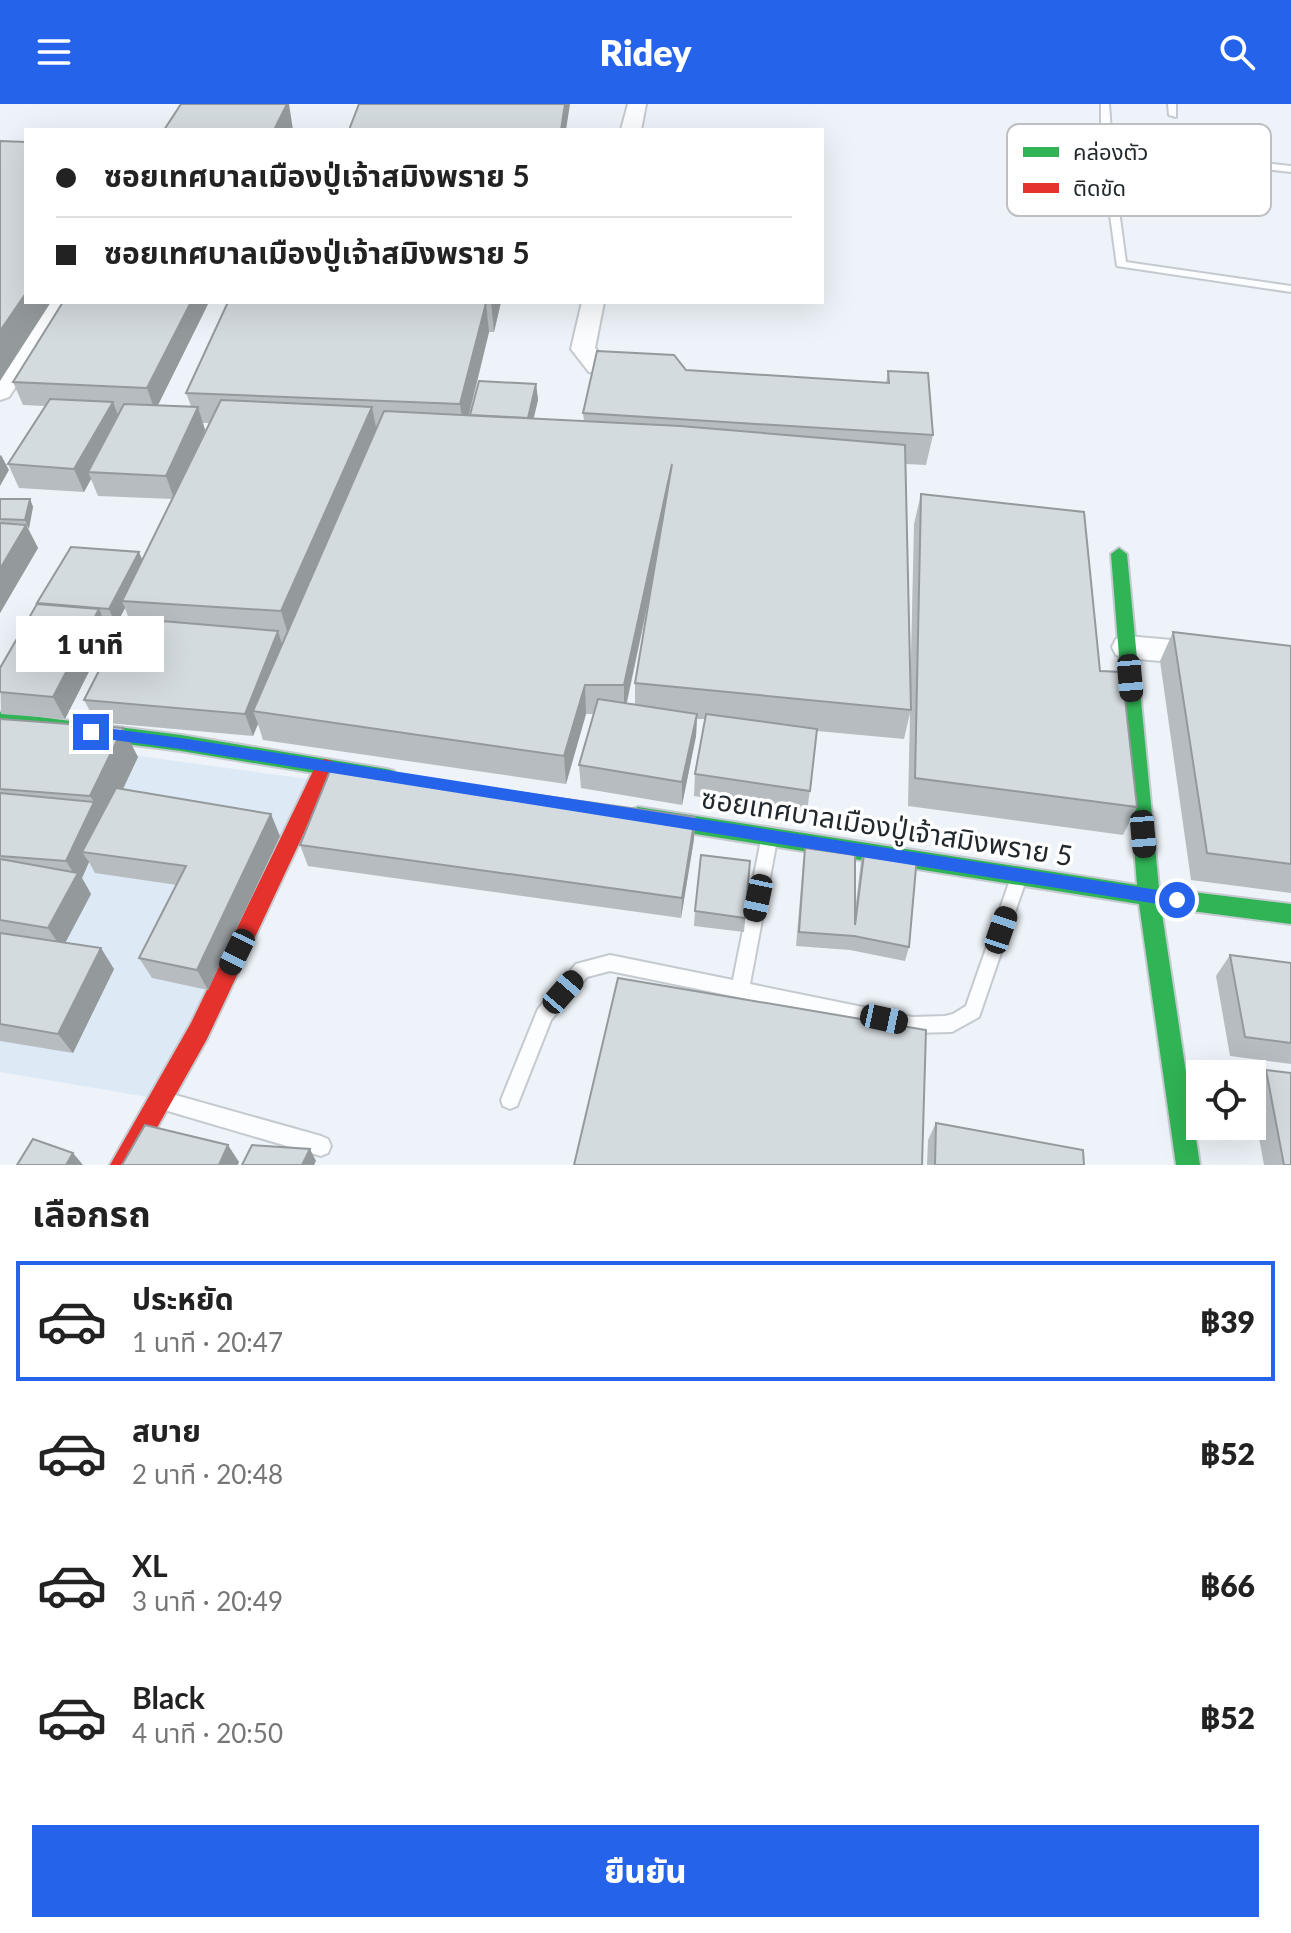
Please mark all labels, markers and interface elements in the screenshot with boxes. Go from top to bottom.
icon: menu [32,30,76,74]
text: Ridey [600,30,691,74]
icon: search [1215,30,1259,74]
legend [1007,124,1271,216]
text: คล่องตัว [1073,138,1148,165]
text: ซอยเทศบาลเมืองปู่เจ้าสมิงพราย 5 [104,157,530,193]
text: ติดขัด [1073,174,1126,201]
text: ซอยเทศบาลเมืองปู่เจ้าสมิงพราย 5 [104,234,530,270]
callout: 1 นาที [17,616,165,672]
text: 1 นาที [57,628,123,660]
car [1116,653,1144,703]
route end [73,714,109,750]
street label: ซอยเทศบาลเมืองปู่เจ้าสมิงพราย 5 [699,780,1075,874]
car [1129,809,1157,859]
car [741,872,775,924]
route start [1159,882,1195,918]
car [982,903,1020,957]
car [216,925,258,979]
car [538,966,588,1018]
car [858,1002,910,1036]
map controls [1186,1060,1266,1140]
button: locate [1186,1060,1266,1140]
text: เลือกรถ [32,1191,151,1235]
text: ประหยัด [132,1280,234,1316]
icon: car [36,1285,108,1357]
text: ฿39 [1200,1303,1255,1339]
text: 1 นาที · 20:47 [132,1326,283,1358]
text: สบาย [132,1412,201,1448]
icon: car [36,1417,108,1489]
text: ฿52 [1200,1435,1255,1471]
text: 2 นาที · 20:48 [132,1458,283,1490]
text: XL [132,1547,168,1583]
icon: car [36,1549,108,1621]
text: ฿66 [1200,1567,1255,1603]
text: 3 นาที · 20:49 [132,1585,283,1617]
text: Black [132,1679,205,1715]
icon: car [36,1681,108,1753]
text: ฿52 [1200,1699,1255,1735]
text: 4 นาที · 20:50 [132,1717,283,1749]
button: ยืนยัน [32,1825,1259,1917]

